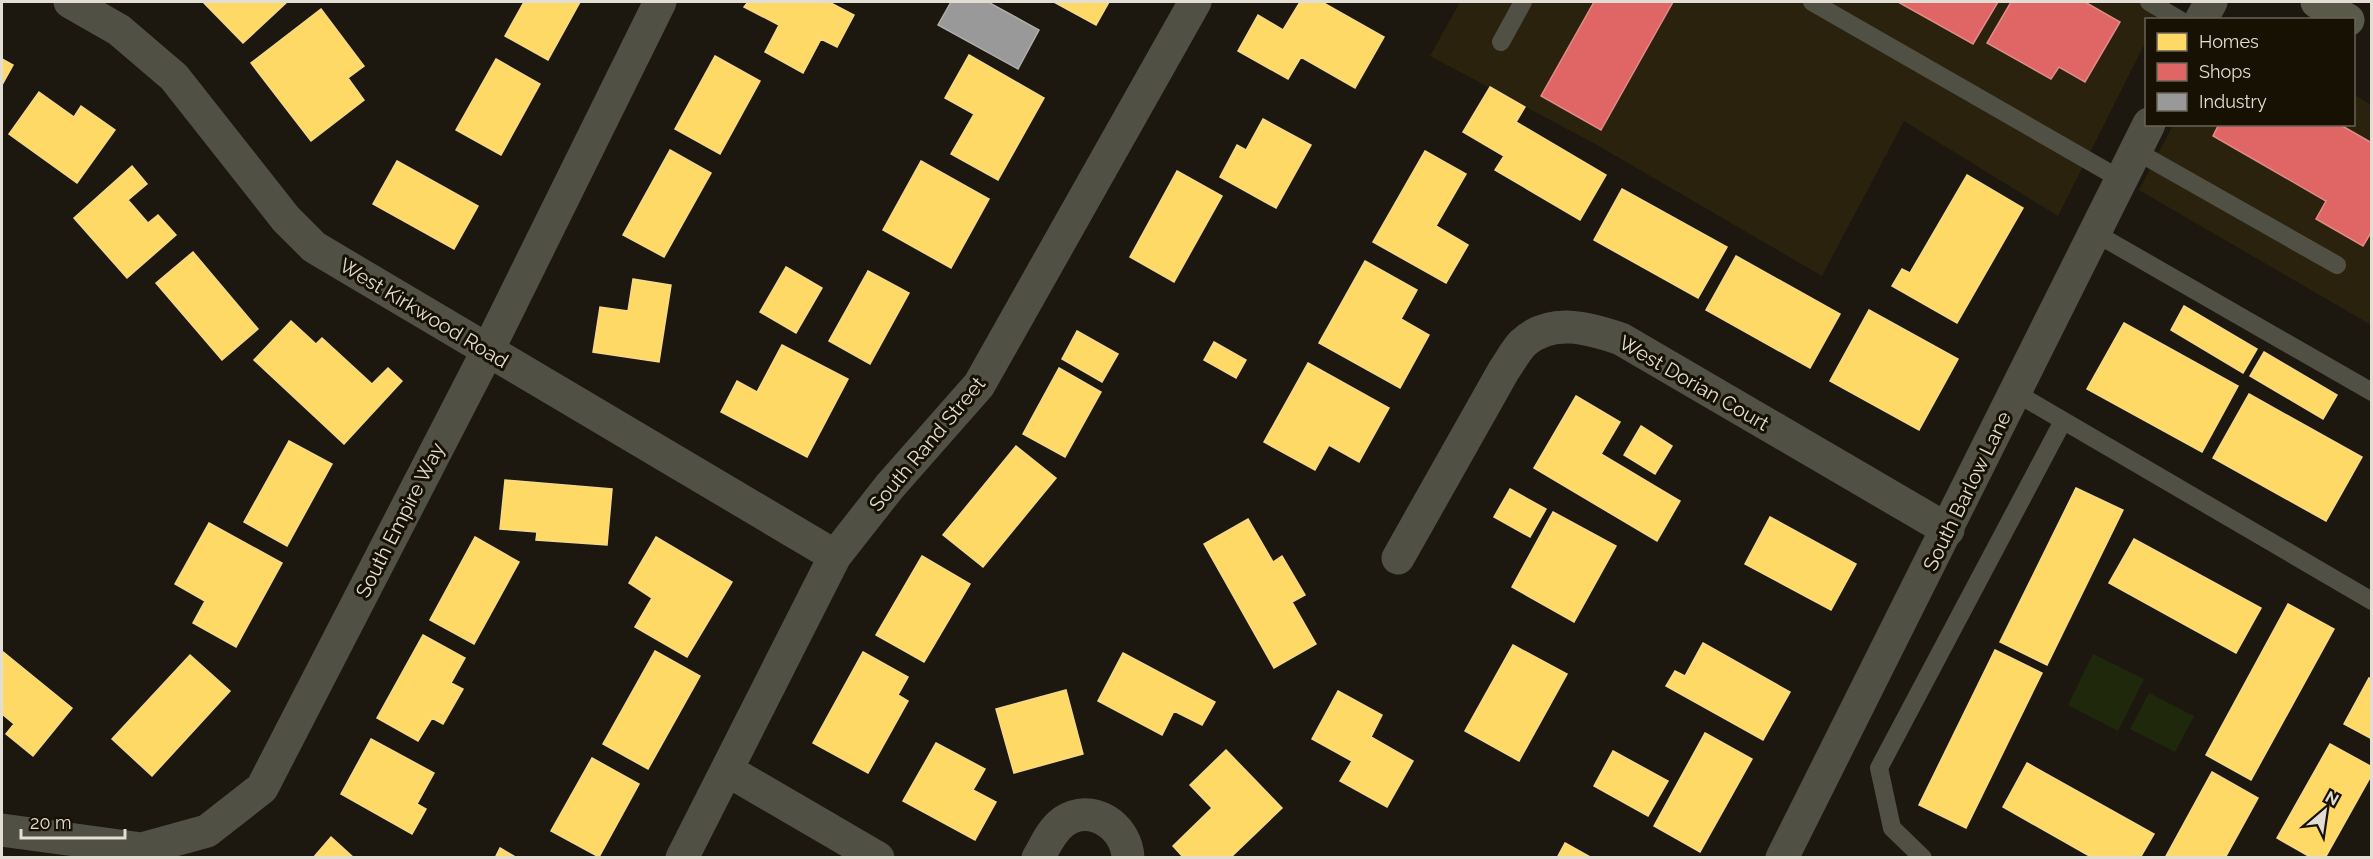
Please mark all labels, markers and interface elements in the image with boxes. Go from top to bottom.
legend [2145,18,2355,126]
text: Homes [2199,31,2259,52]
text: Shops [2199,61,2251,82]
text: Industry [2199,91,2267,112]
street label: West Kirkwood Road [335,253,513,373]
street label: West Dorian Court [1615,330,1774,436]
street label: South Rand Street [864,372,990,516]
street label: South Barlow Lane [1918,407,2016,575]
street label: South Empire Way [351,438,450,601]
north arrow [2295,781,2355,841]
text: N [2322,787,2342,810]
scale bar [21,802,124,840]
text: 20 m [30,812,72,833]

